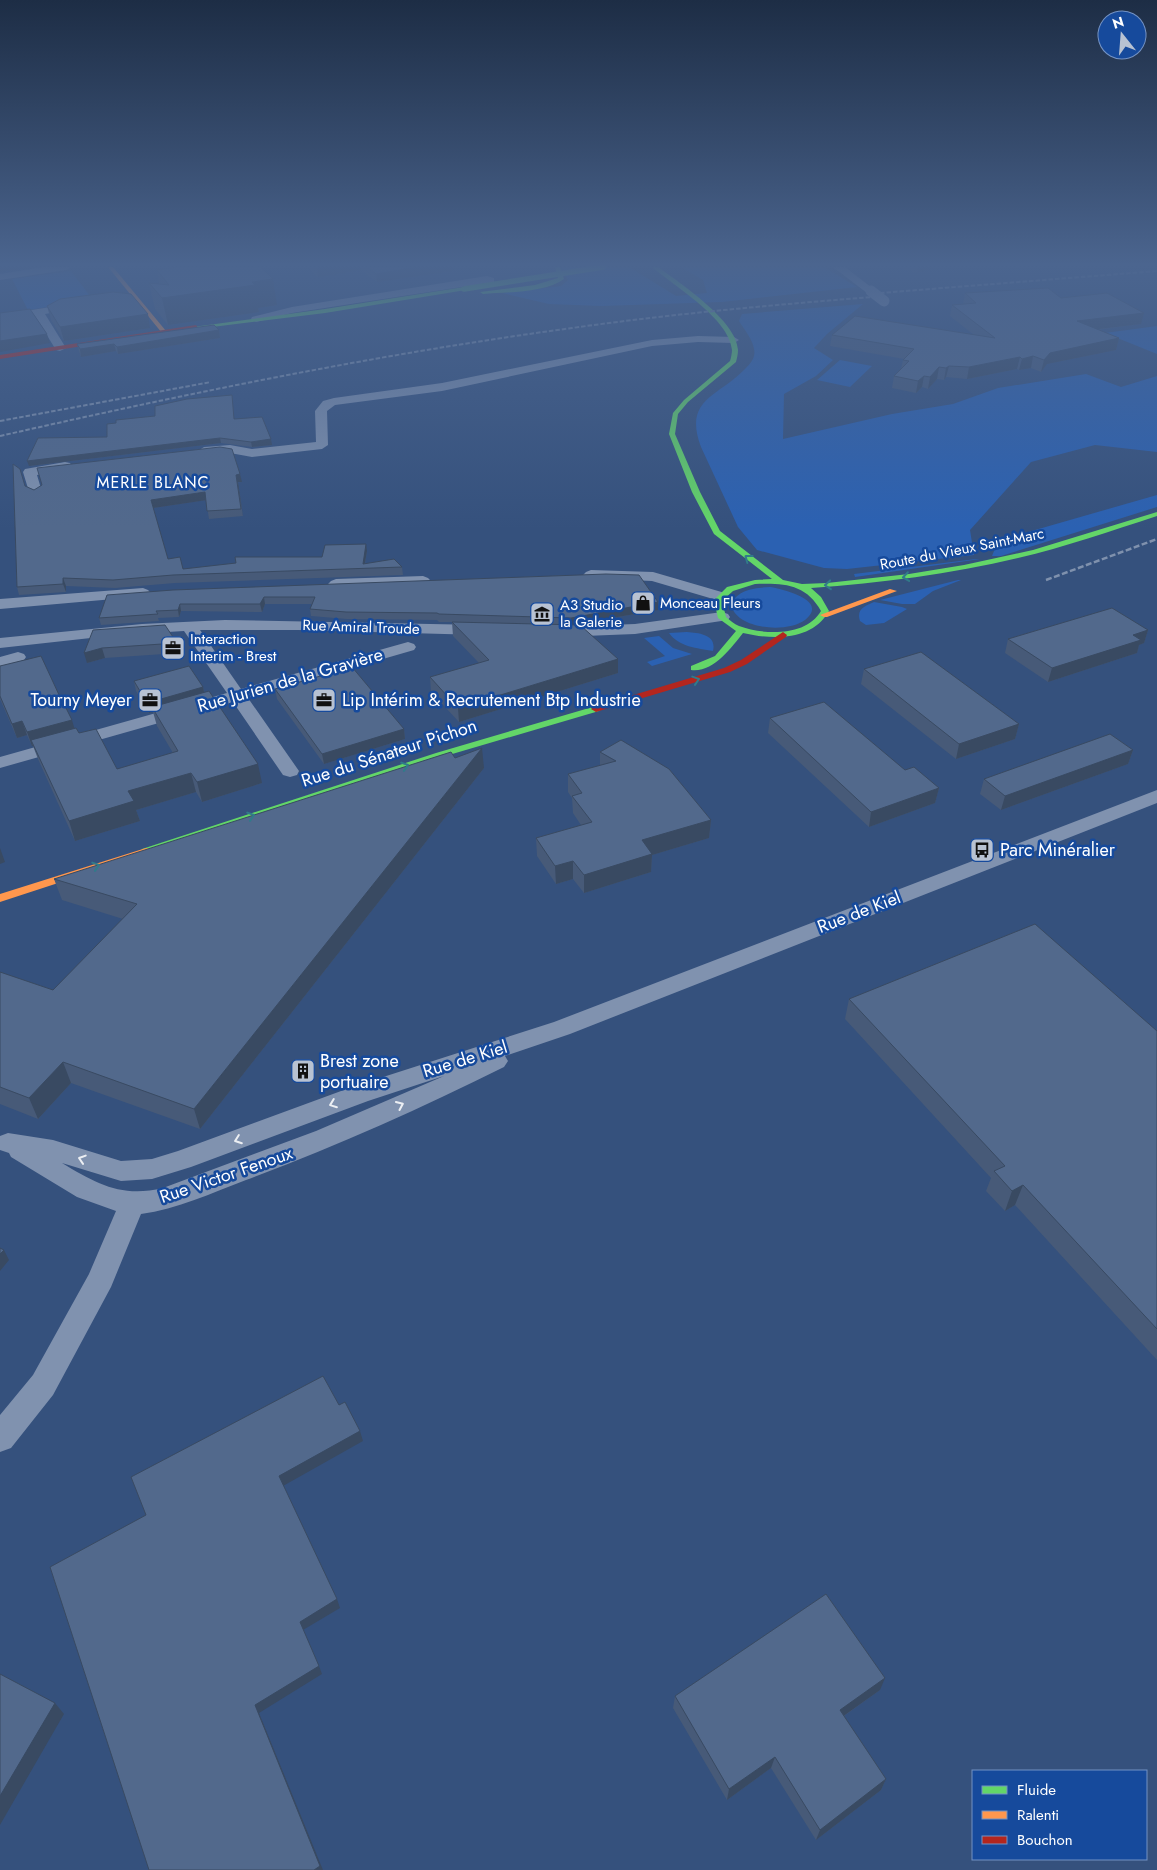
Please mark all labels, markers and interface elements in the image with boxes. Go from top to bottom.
north arrow [1097,10,1147,60]
text: N [1110,11,1126,34]
district label: MERLE BLANC [96,471,210,494]
street label: Route du Vieux Saint-Marc [878,522,1046,576]
one-way arrow [744,555,754,564]
one-way arrow [902,571,911,581]
one-way arrow [823,579,831,590]
shop icon: Monceau Fleurs [630,590,656,616]
place label: Monceau Fleurs [660,592,760,614]
place label: A3 Studio la Galerie [560,594,623,633]
museum icon: A3 Studio la Galerie [529,601,555,627]
street label: Rue Amiral Troude [302,614,420,640]
place label: Interaction Interim - Brest [190,628,277,667]
office icon: Interaction Interim - Brest [160,635,186,661]
street label: Rue Jurien de la Gravière [194,641,386,719]
one-way arrow [692,676,700,686]
place label: Tourny Meyer [31,687,133,713]
office icon: Tourny Meyer [137,687,163,713]
office icon: Lip Intérim & Recrutement Btp Industrie [311,687,337,713]
place label: Lip Intérim & Recrutement Btp Industrie [342,687,641,713]
street label: Rue du Sénateur Pichon [298,712,480,794]
one-way arrow [401,762,409,772]
one-way arrow [246,812,254,822]
bus stop icon: Parc Minéralier [969,837,995,863]
place label: Parc Minéralier [1000,837,1116,863]
one-way arrow [91,861,100,871]
street label: Rue de Kiel [814,884,904,940]
street label: Rue de Kiel [419,1034,511,1084]
place label: Brest zone portuaire [320,1048,399,1095]
building icon: Brest zone portuaire [290,1058,316,1084]
one-way arrow [329,1098,338,1108]
one-way arrow [395,1101,404,1112]
one-way arrow [234,1134,243,1144]
street label: Rue Victor Fenoux [156,1140,296,1210]
one-way arrow [78,1155,87,1165]
legend [972,1770,1147,1860]
text: Fluide [1017,1779,1056,1801]
text: Ralenti [1017,1804,1059,1826]
text: Bouchon [1017,1829,1073,1851]

